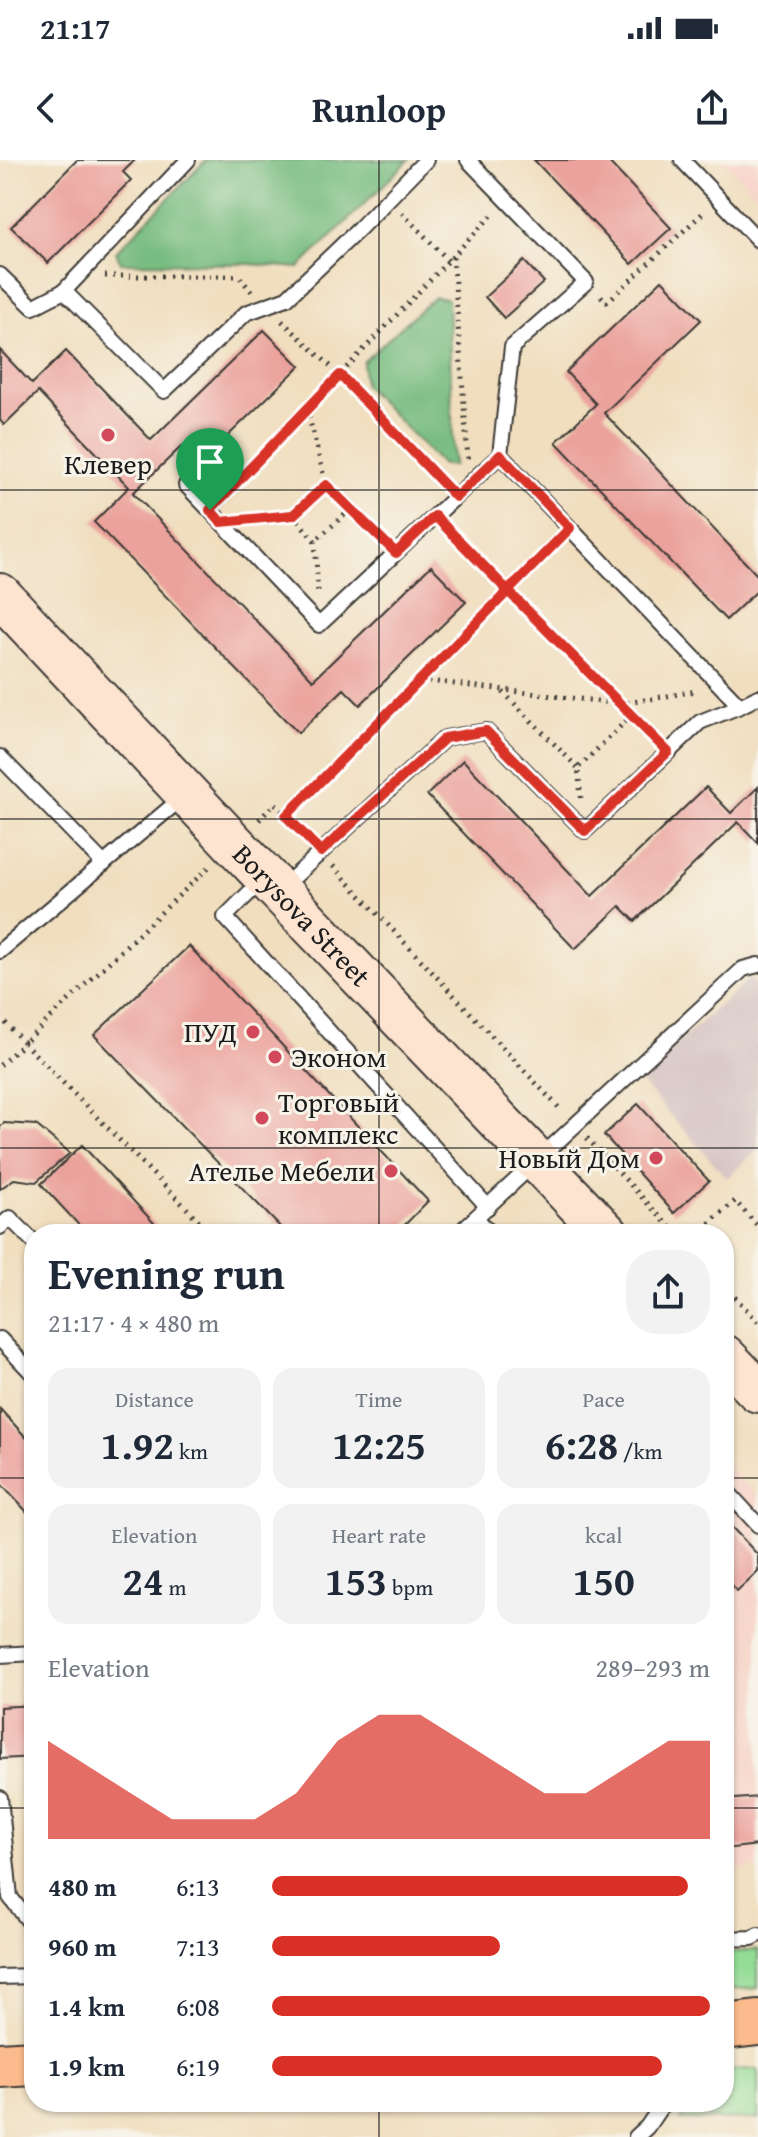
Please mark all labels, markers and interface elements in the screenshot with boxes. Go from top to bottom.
text: 21:17 [40,6,111,50]
text: Runloop [312,82,446,135]
icon: back [24,86,68,130]
icon: share [690,86,734,130]
marker: Клевер [99,426,117,444]
pin [176,428,244,510]
icon: arrive [188,440,232,484]
place label: Клевер [64,443,152,484]
street label: Borysova Street [224,834,381,995]
place label: ПУД [184,1011,237,1052]
marker: ПУД [244,1023,262,1041]
place label: Эконом [291,1036,386,1077]
marker: Эконом [266,1048,284,1066]
place label: Торговый комплекс [278,1081,399,1154]
marker: Торговый комплекс [253,1109,271,1127]
place label: Новый Дом [499,1137,640,1178]
marker: Новый Дом [647,1149,665,1167]
place label: Ателье Мебели [189,1150,375,1191]
marker: Ателье Мебели [382,1162,400,1180]
text: Evening run [48,1241,285,1305]
button: share [626,1250,710,1334]
text: 21:17 · 4 × 480 m [48,1303,219,1342]
text: Distance [115,1383,194,1415]
text: Time [356,1383,402,1415]
text: Pace [583,1383,625,1415]
text: 1.92 [101,1415,174,1474]
text: 12:25 [332,1415,426,1474]
text: 6:28 [545,1415,618,1474]
text: km [174,1435,208,1467]
text: /km [618,1435,663,1467]
text: Elevation [111,1519,197,1551]
text: Heart rate [332,1519,426,1551]
text: kcal [585,1519,622,1551]
text: 24 [122,1551,164,1610]
text: 153 [325,1551,387,1610]
text: 150 [573,1551,635,1610]
text: m [164,1571,186,1603]
text: bpm [387,1571,433,1603]
text: Elevation [48,1648,150,1687]
text: 289–293 m [596,1648,710,1687]
text: 480 m [48,1867,116,1906]
text: 6:13 [176,1867,220,1906]
text: 960 m [48,1927,116,1966]
text: 7:13 [176,1927,220,1966]
text: 1.4 km [48,1987,125,2026]
text: 6:08 [176,1987,220,2026]
text: 1.9 km [48,2047,125,2086]
text: 6:19 [176,2047,220,2086]

